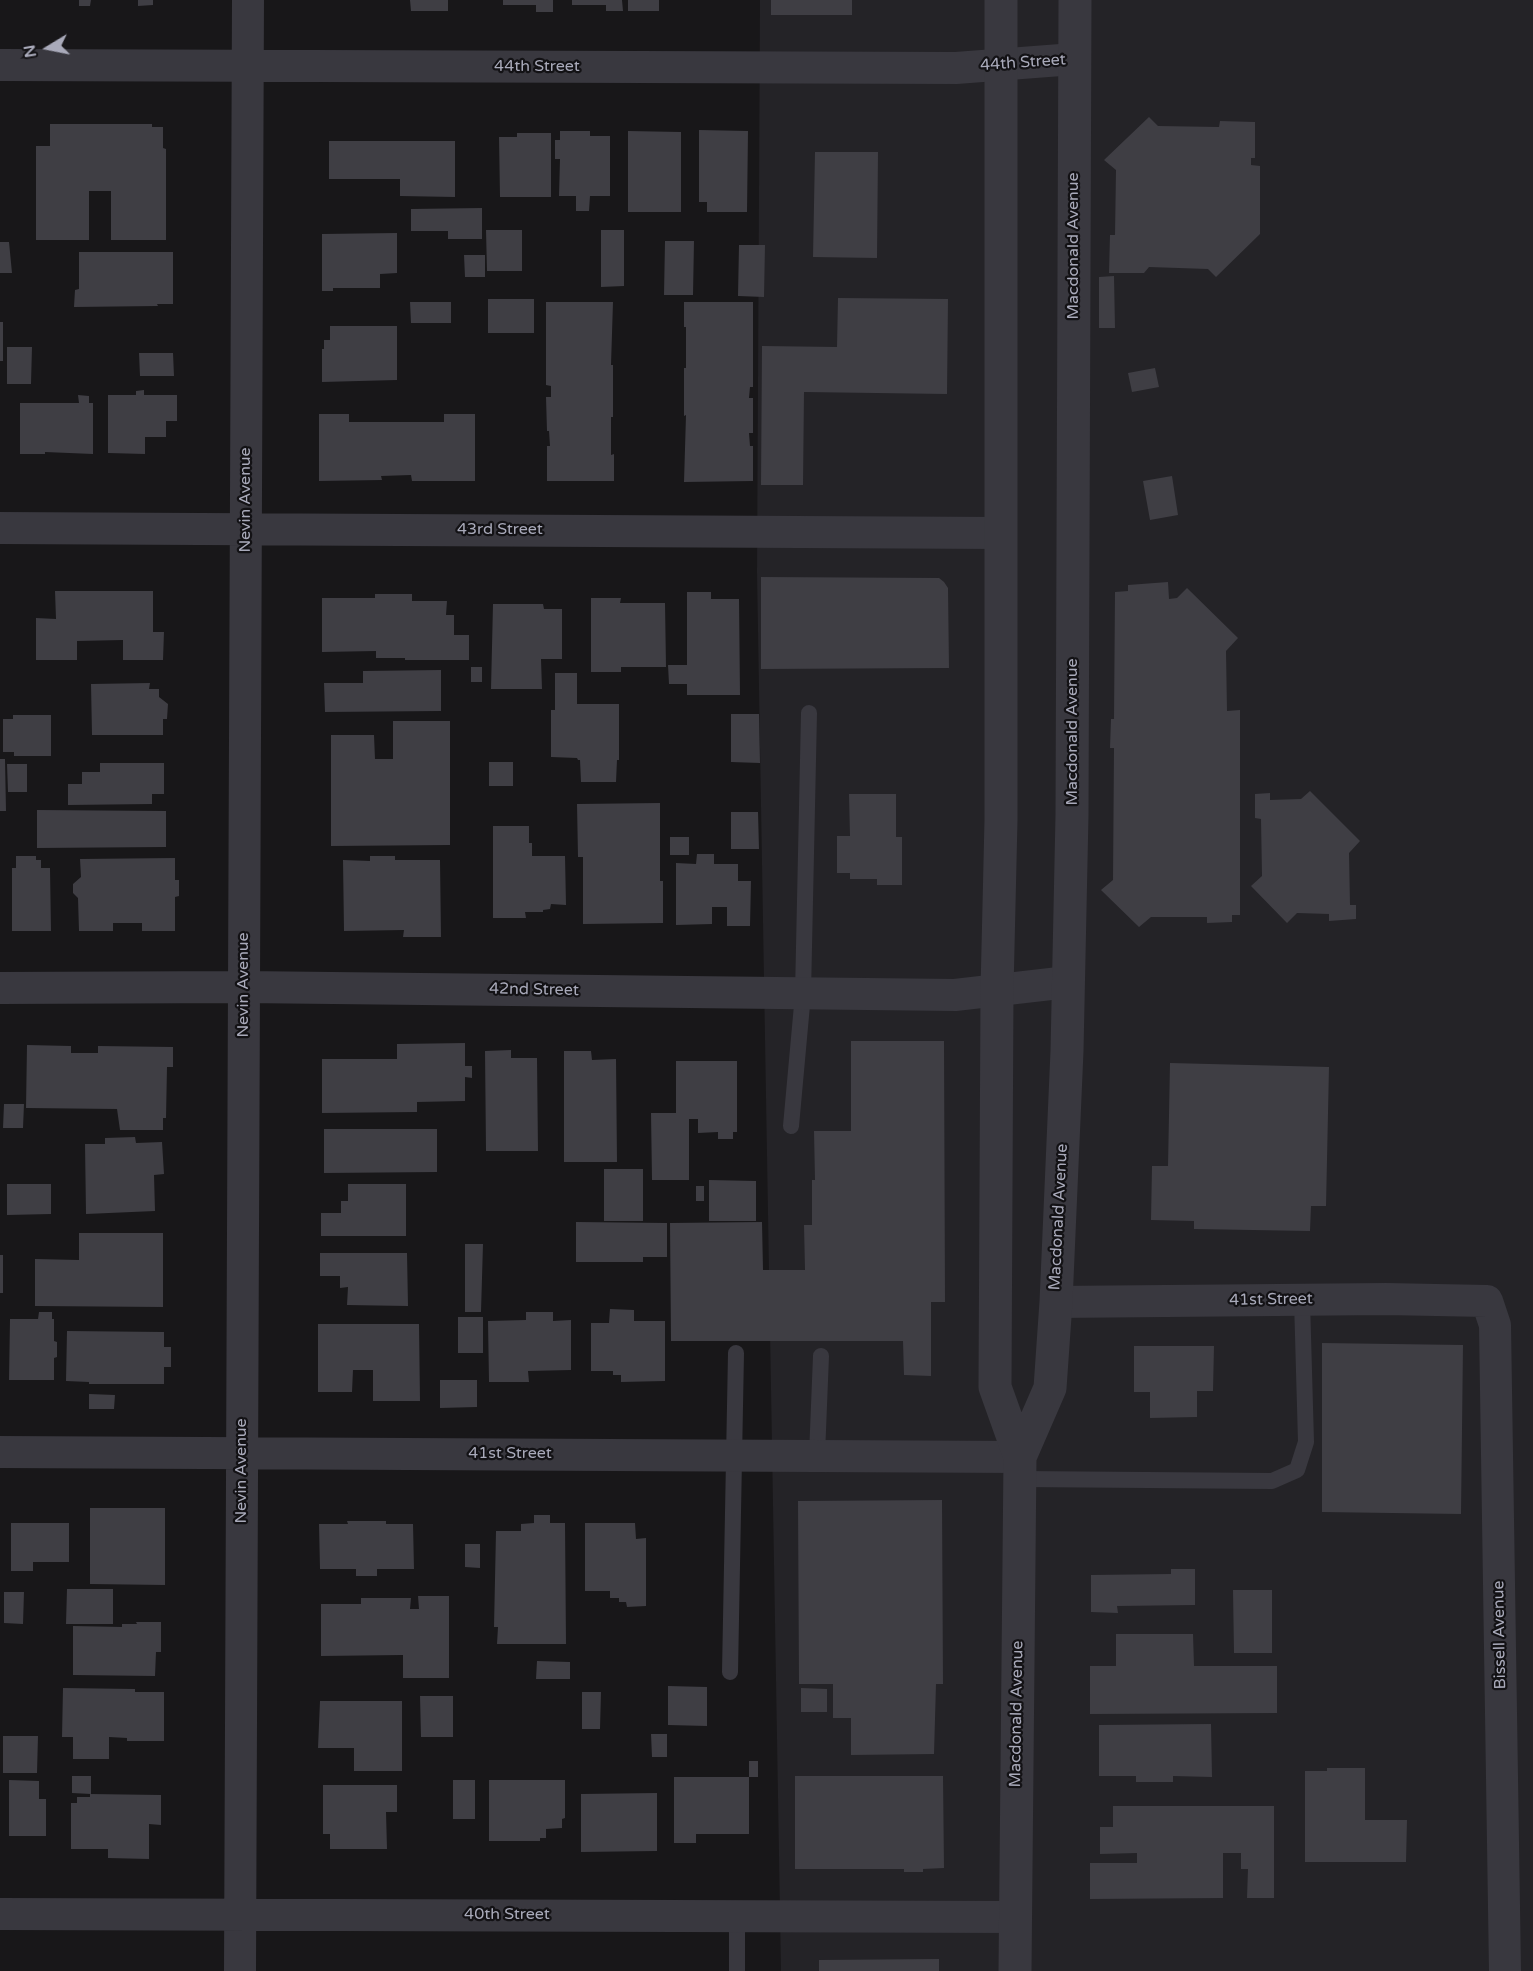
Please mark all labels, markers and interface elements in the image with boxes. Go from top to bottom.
north arrow [18,18,78,78]
text: N [19,43,41,59]
street label: 44th Street [980,50,1066,76]
street label: 44th Street [494,57,580,77]
street label: Macdonald Avenue [1064,173,1084,319]
street label: Nevin Avenue [236,447,256,553]
street label: 43rd Street [457,520,543,540]
street label: Macdonald Avenue [1063,659,1083,805]
street label: Nevin Avenue [234,932,254,1038]
street label: 42nd Street [489,980,579,1000]
street label: Macdonald Avenue [1046,1143,1072,1291]
street label: 41st Street [1229,1290,1313,1310]
street label: Nevin Avenue [232,1418,252,1524]
street label: 41st Street [468,1444,552,1464]
street label: Bissell Avenue [1489,1580,1511,1690]
street label: Macdonald Avenue [1006,1640,1028,1788]
street label: 40th Street [464,1905,550,1925]

